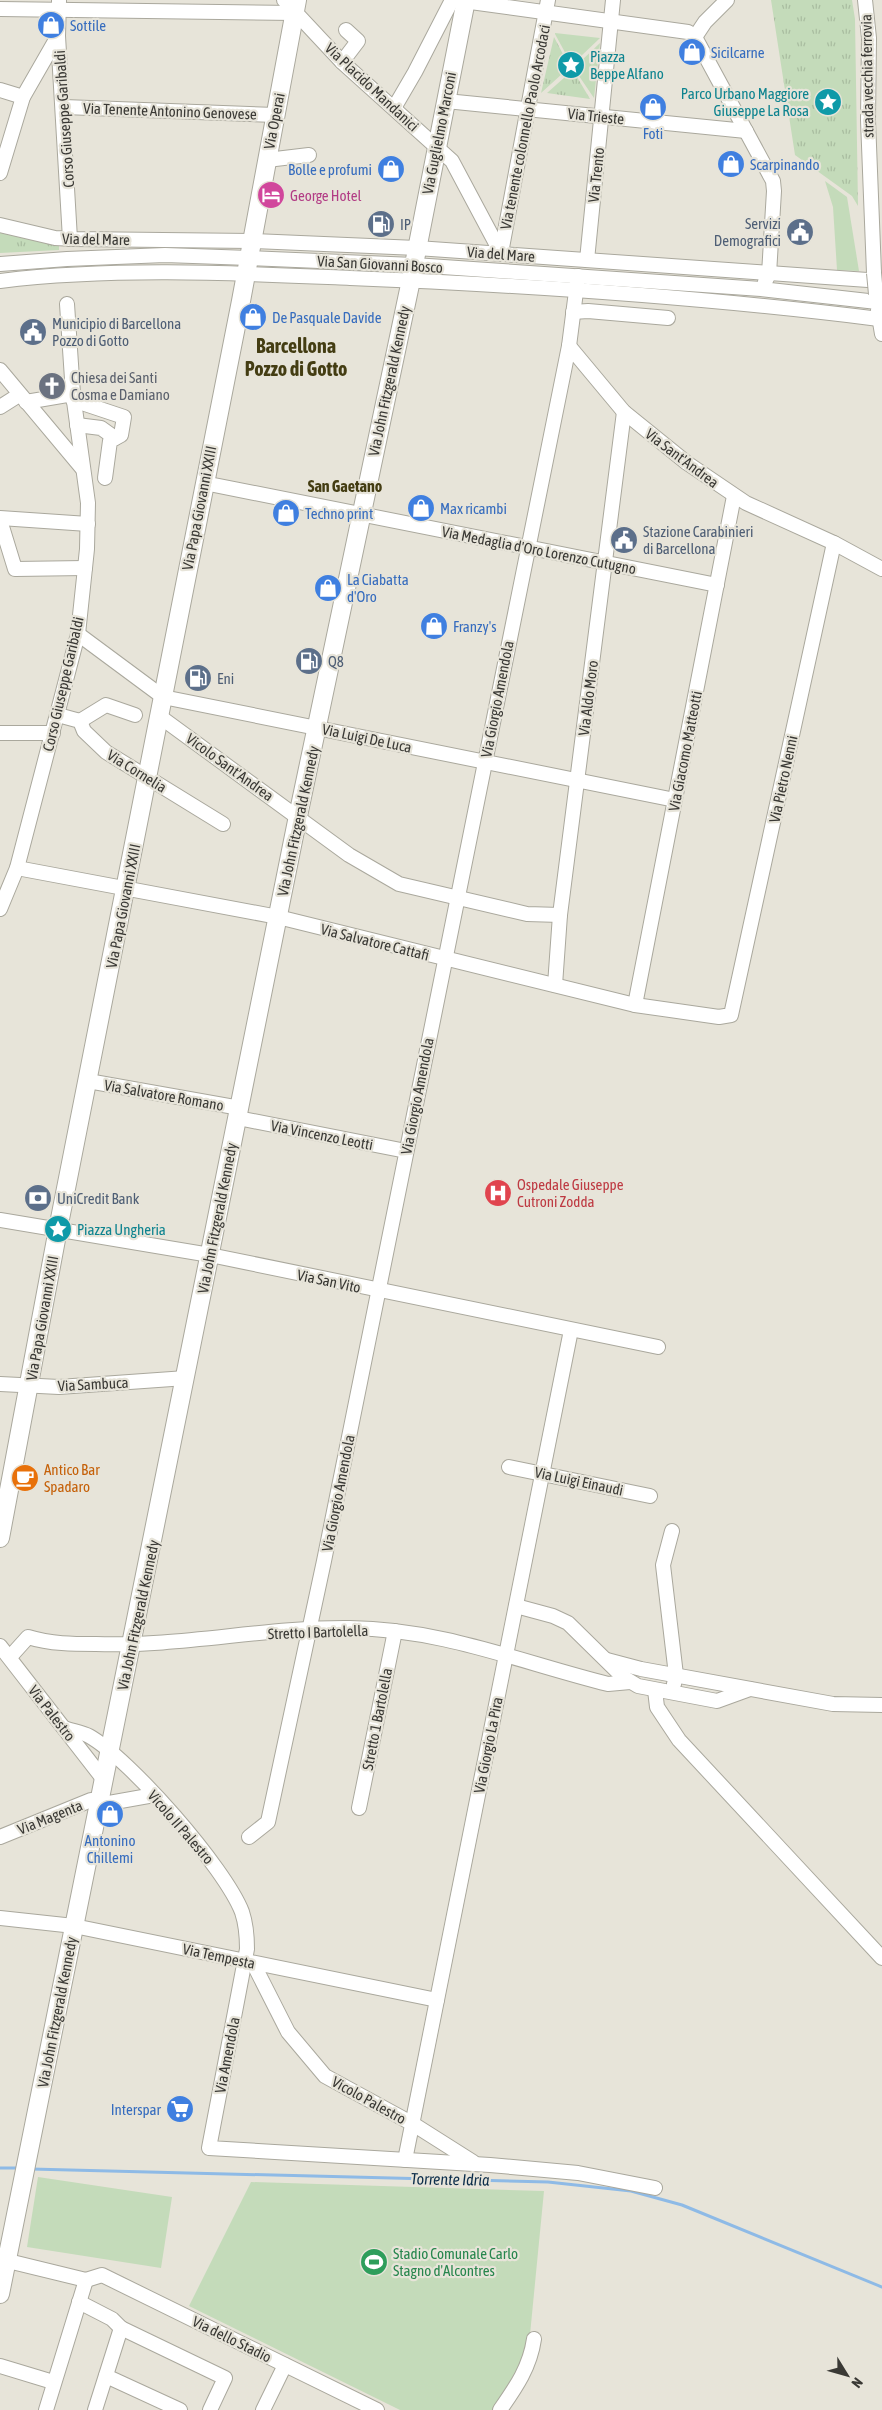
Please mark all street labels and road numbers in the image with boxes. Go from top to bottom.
street label: strada vecchia ferrovia [857,14,877,138]
street label: Via tenente colonnello Paolo Arcodaci [497,23,553,231]
street label: Via Placido Mandanici [322,39,422,135]
street label: Corso Giuseppe Garibaldi [51,50,77,188]
street label: Via Guglielmo Marconi [419,70,459,196]
street label: Via Operai [260,91,288,151]
street label: Via Tenente Antonino Genovese [83,99,257,123]
street label: Via Trieste [567,105,625,127]
street label: Via Trento [585,147,607,203]
street label: Via del Mare [62,230,130,248]
street label: Via del Mare [466,243,536,265]
street label: Via San Giovanni Bosco [317,252,443,276]
street label: Via John Fitzgerald Kennedy [365,304,413,458]
street label: Via Sant'Andrea [642,425,722,491]
street label: Via Papa Giovanni XXIII [179,444,219,572]
street label: Via Medaglia d'Oro Lorenzo Cutugno [440,523,638,577]
street label: Corso Giuseppe Garibaldi [39,615,87,753]
street label: Via Giorgio Amendola [477,639,517,759]
street label: Via Aldo Moro [575,659,601,737]
street label: Via Giacomo Matteotti [665,689,705,813]
street label: Via Luigi De Luca [321,720,413,756]
street label: Vicolo Sant'Andrea [183,730,277,804]
street label: Via Pietro Nenni [765,734,801,824]
street label: Via John Fitzgerald Kennedy [274,744,322,898]
street label: Via Cornelia [104,746,170,796]
street label: Via Papa Giovanni XXIII [103,842,143,970]
street label: Via Salvatore Cattafi [319,920,431,964]
street label: Via Giorgio Amendola [397,1036,437,1156]
street label: Via Salvatore Romano [103,1076,225,1114]
street label: Via Vincenzo Leotti [270,1117,374,1153]
street label: Via John Fitzgerald Kennedy [194,1141,240,1295]
street label: Via Papa Giovanni XXIII [23,1254,61,1382]
street label: Via San Vito [296,1266,362,1296]
street label: Via Sambuca [57,1374,129,1394]
street label: Via Giorgio Amendola [318,1433,358,1553]
street label: Via Luigi Einaudi [533,1463,625,1499]
street label: Via John Fitzgerald Kennedy [114,1538,162,1692]
street label: Stretto I Bartolella [267,1622,369,1642]
street label: Stretto 1 Bartolella [359,1666,395,1772]
street label: Via Palestro [25,1682,79,1744]
street label: Via Giorgio La Pira [470,1695,506,1795]
street label: Vicolo II Palestro [144,1787,218,1867]
street label: Via Magenta [15,1796,85,1838]
street label: Via John Fitzgerald Kennedy [34,1935,80,2089]
street label: Via Tempesta [181,1940,257,1972]
street label: Via Amendola [211,2015,243,2095]
street label: Vicolo Palestro [329,2073,409,2127]
street label: Via dello Stadio [190,2313,274,2365]

